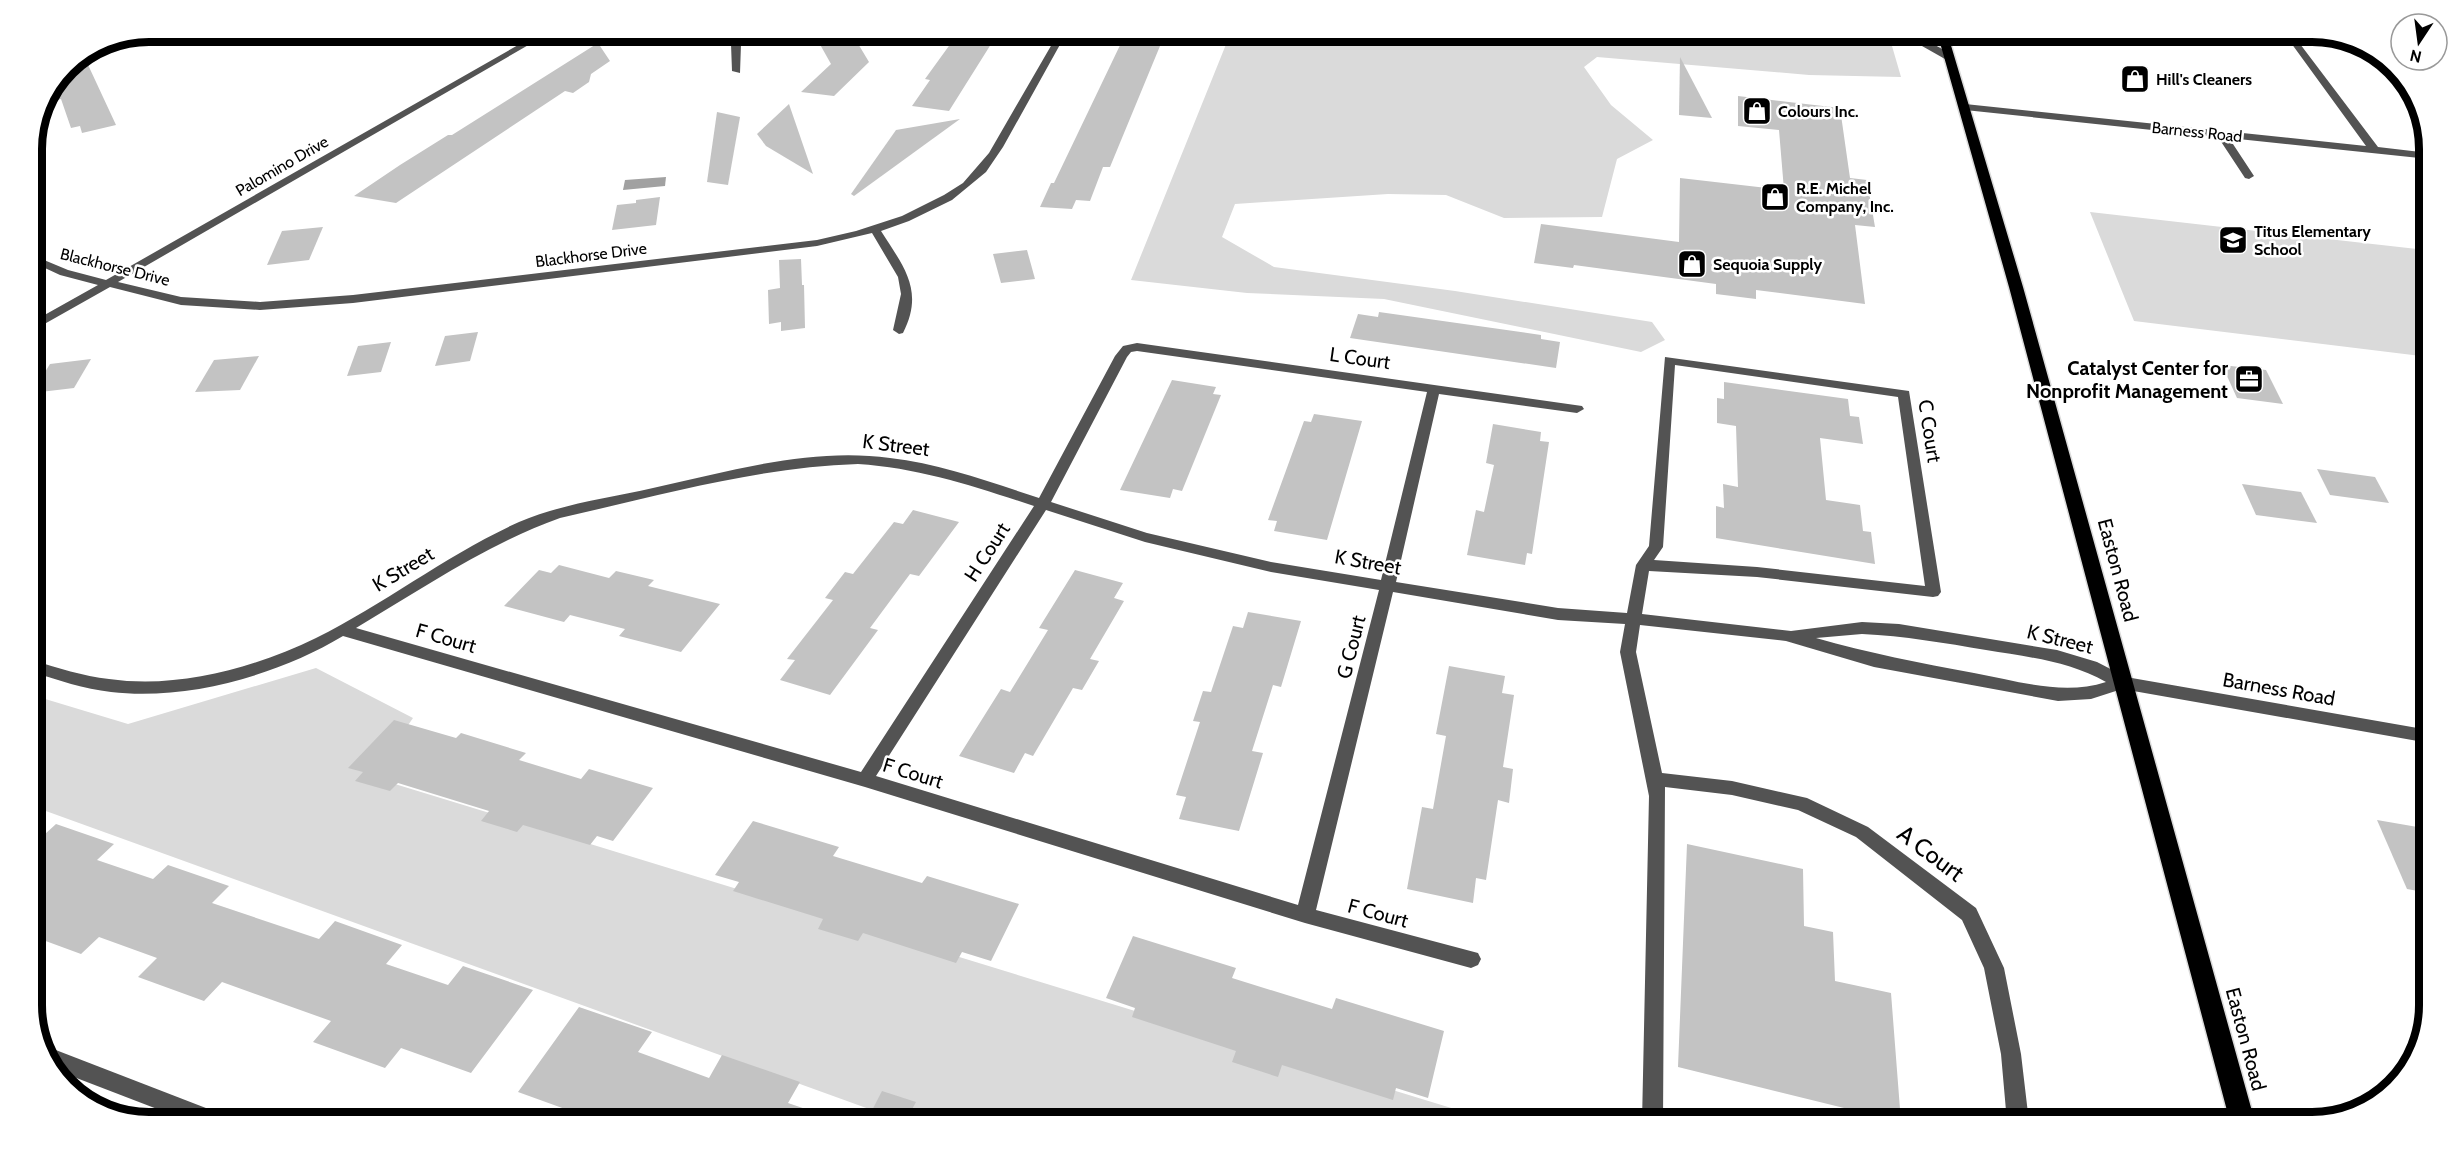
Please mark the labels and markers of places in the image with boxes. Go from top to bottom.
shop icon: Hill's Cleaners [2119,63,2151,95]
place label: Hill's Cleaners [2156,70,2252,89]
shop icon: Colours Inc. [1741,95,1773,127]
place label: Colours Inc. [1778,102,1858,121]
place label: R.E. Michel Company, Inc. [1796,179,1894,216]
shop icon: R.E. Michel Company, Inc. [1759,181,1791,213]
place label: Titus Elementary School [2254,222,2371,259]
school or university icon: Titus Elementary School [2217,224,2249,256]
shop icon: Sequoia Supply [1676,248,1708,280]
place label: Sequoia Supply [1713,255,1822,274]
place label: Catalyst Center for Nonprofit Management [2026,356,2228,403]
office icon: Catalyst Center for Nonprofit Management [2233,363,2265,395]

